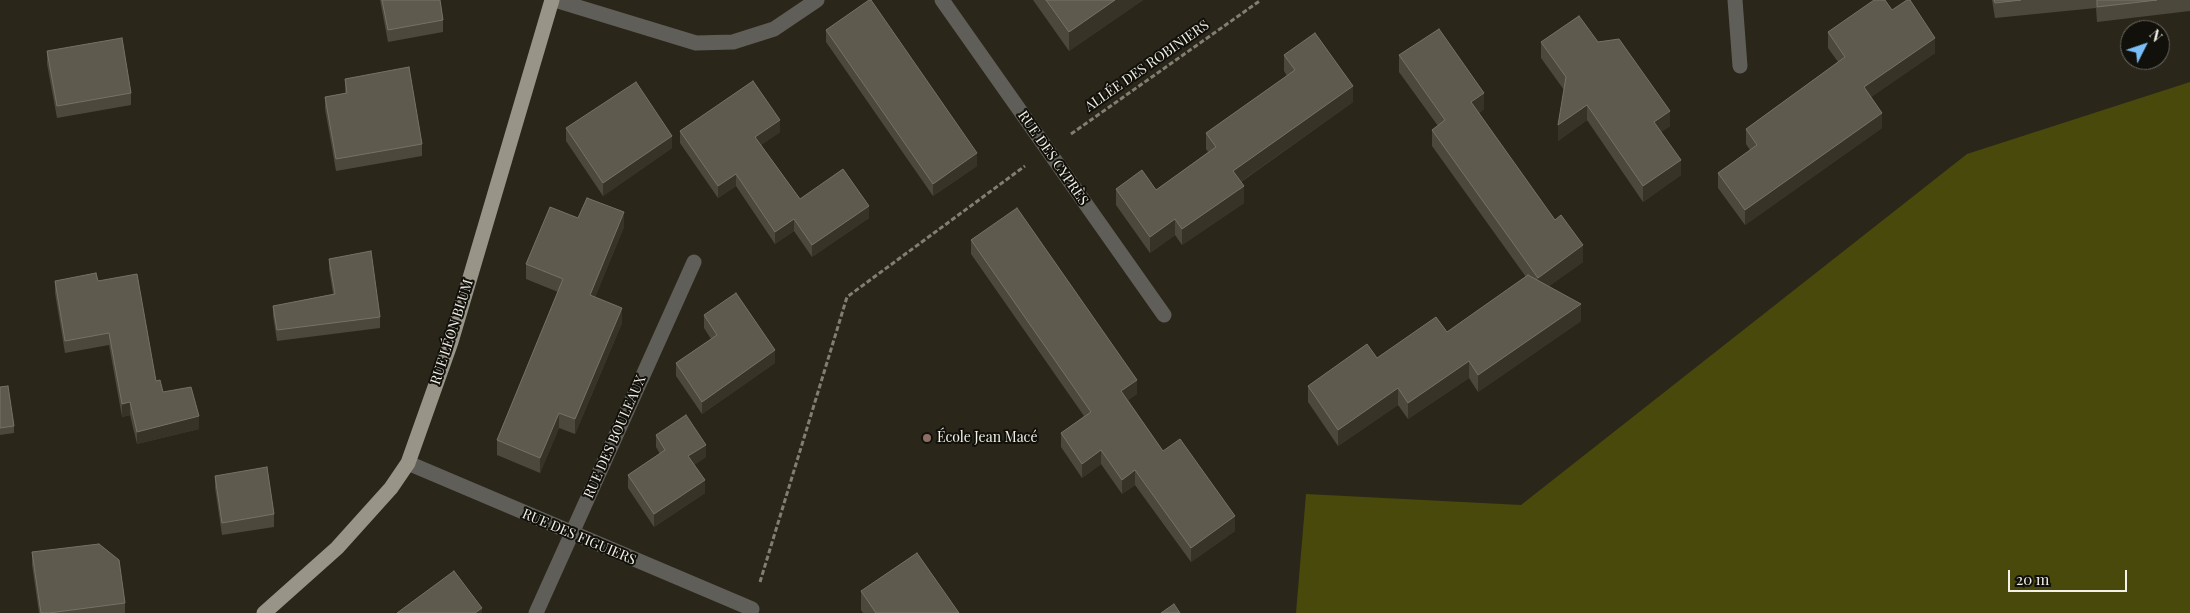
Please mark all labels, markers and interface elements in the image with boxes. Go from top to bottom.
street label: ALLÉE DES ROBINIERS [1082,17,1212,115]
north arrow [2120,20,2170,70]
text: N [2145,25,2166,46]
street label: RUE DES CYPRÈS [1014,108,1092,208]
street label: RUE LÉON BLUM [427,277,477,387]
street label: RUE DES BOULEAUX [580,373,650,501]
place label: École Jean Macé [937,430,1037,446]
marker: École Jean Macé [921,432,933,444]
street label: RUE DES FIGUIERS [520,505,638,569]
scale bar [2010,560,2129,592]
text: 20 m [2016,569,2049,589]

